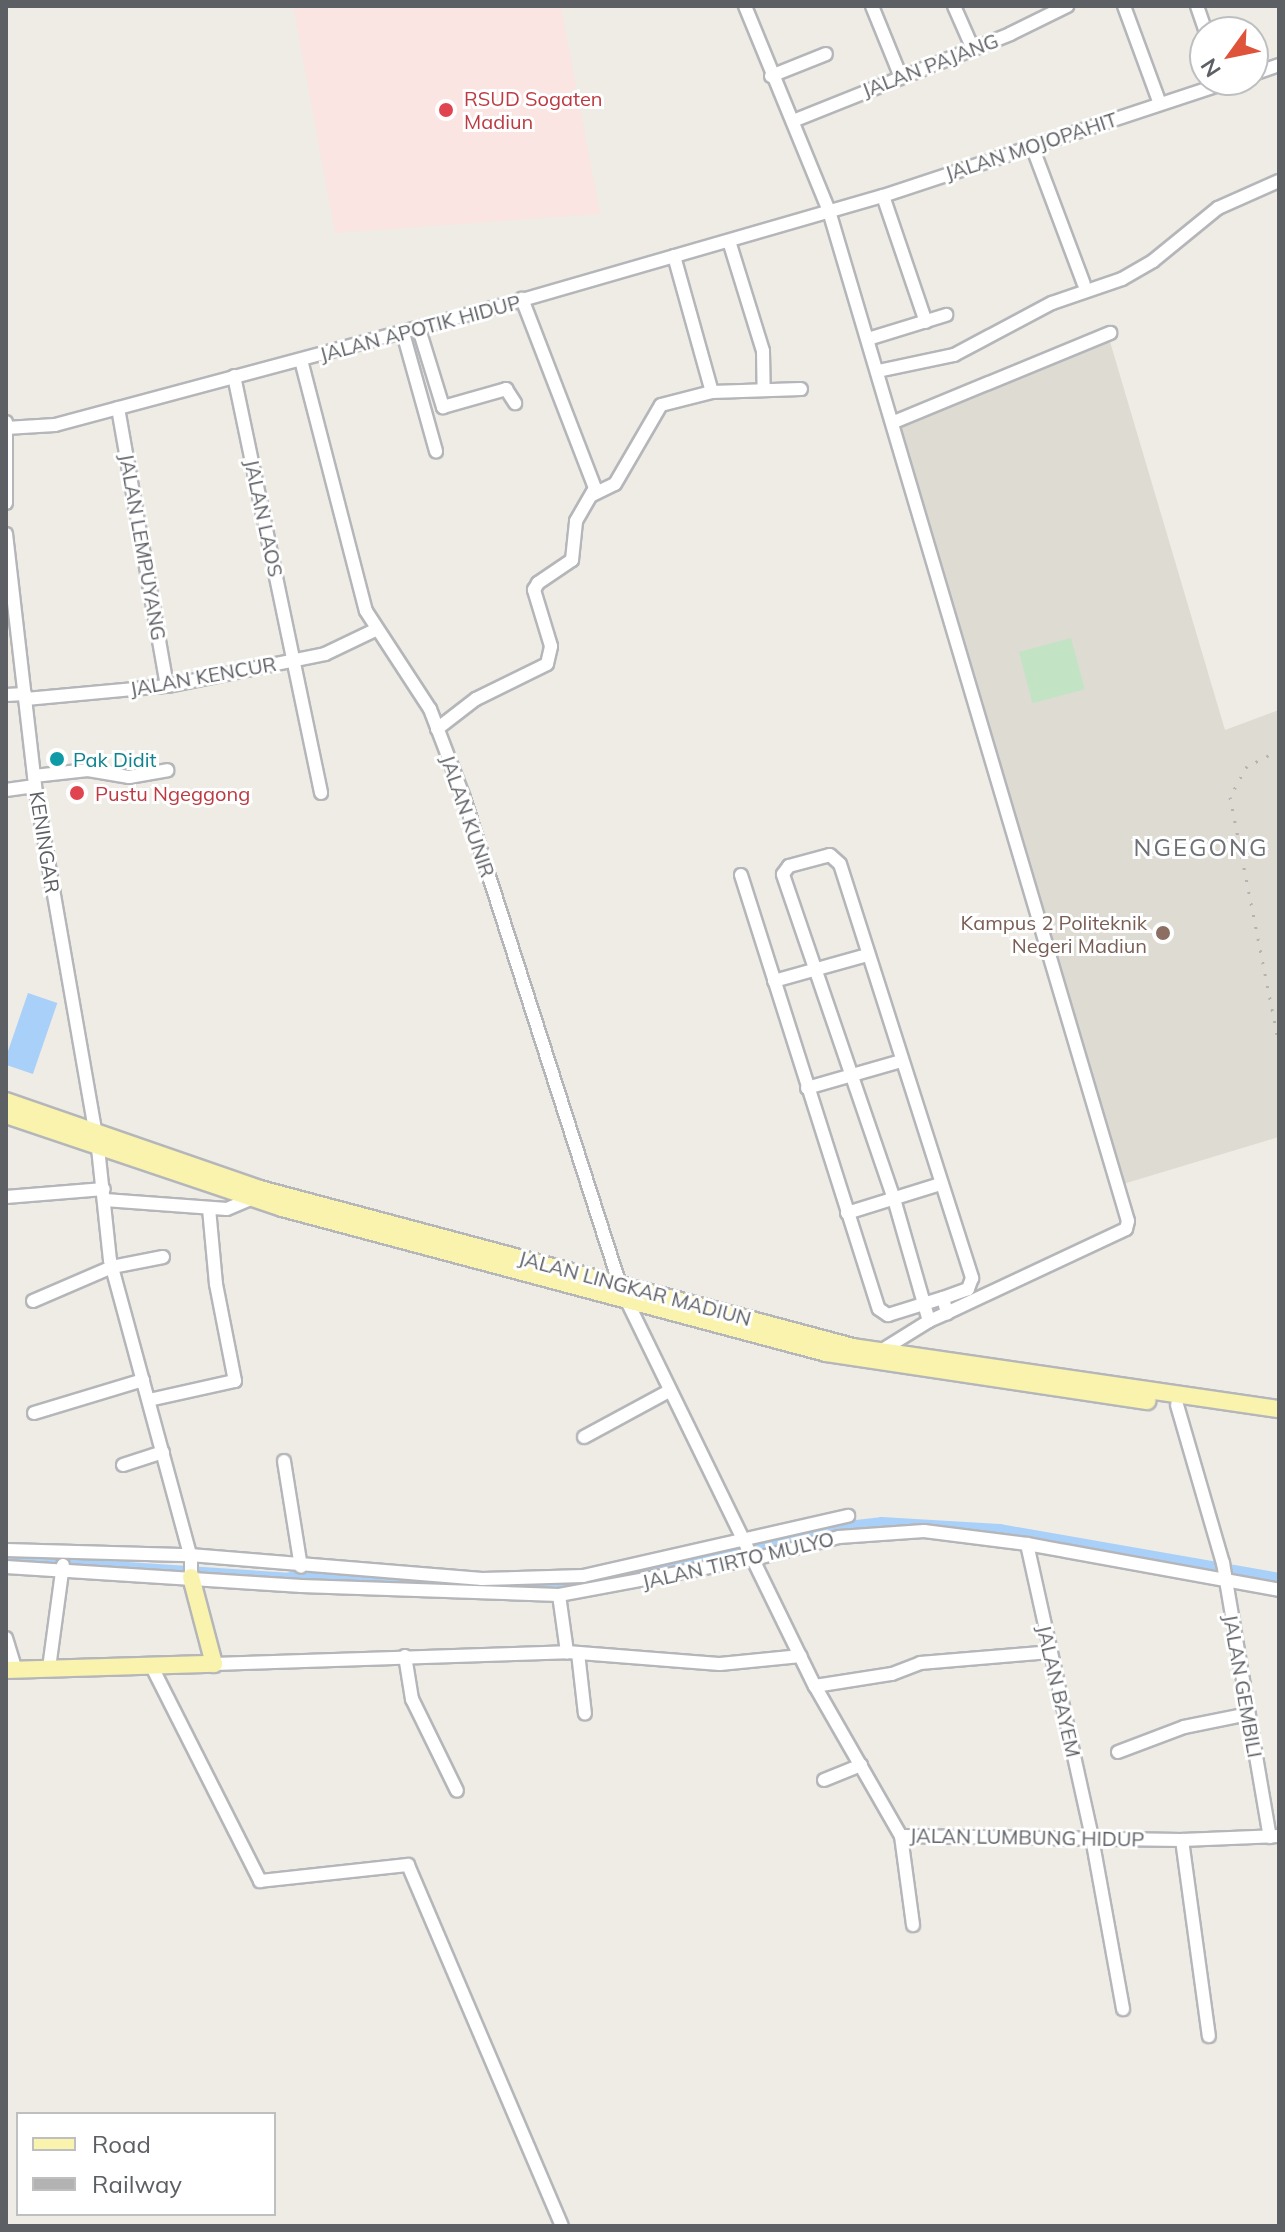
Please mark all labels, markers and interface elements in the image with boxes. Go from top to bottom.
north arrow [1189,16,1269,96]
street label: JALAN PAJANG [858,28,1002,102]
text: N [1194,53,1227,83]
place label: RSUD Sogaten Madiun [464,86,602,133]
marker: RSUD Sogaten Madiun [435,99,457,121]
street label: JALAN MOJOPAHIT [942,107,1120,185]
street label: JALAN APOTIK HIDUP [317,290,523,366]
street label: JALAN LEMPUYANG [115,452,171,642]
street label: JALAN LAOS [240,457,288,579]
street label: JALAN KENCUR [128,651,278,701]
place label: Pak Didit [73,747,157,771]
marker: Pak Didit [48,750,66,768]
street label: JALAN KUNIR [436,752,500,880]
place label: Pustu Ngeggong [95,781,250,805]
marker: Pustu Ngeggong [66,782,88,804]
street label: KENINGAR [25,789,65,895]
district label: NGEGONG [1133,834,1269,862]
place label: Kampus 2 Politeknik Negeri Madiun [960,910,1147,957]
marker: Kampus 2 Politeknik Negeri Madiun [1154,924,1172,942]
street label: JALAN LINGKAR MADIUN [516,1245,754,1331]
street label: JALAN TIRTO MULYO [640,1526,836,1594]
street label: JALAN GEMBILI [1219,1613,1267,1759]
street label: JALAN BAYEM [1032,1623,1086,1759]
street label: JALAN LUMBUNG HIDUP [909,1823,1145,1851]
legend [16,2112,276,2216]
text: Road [92,2129,151,2159]
text: Railway [92,2169,182,2199]

